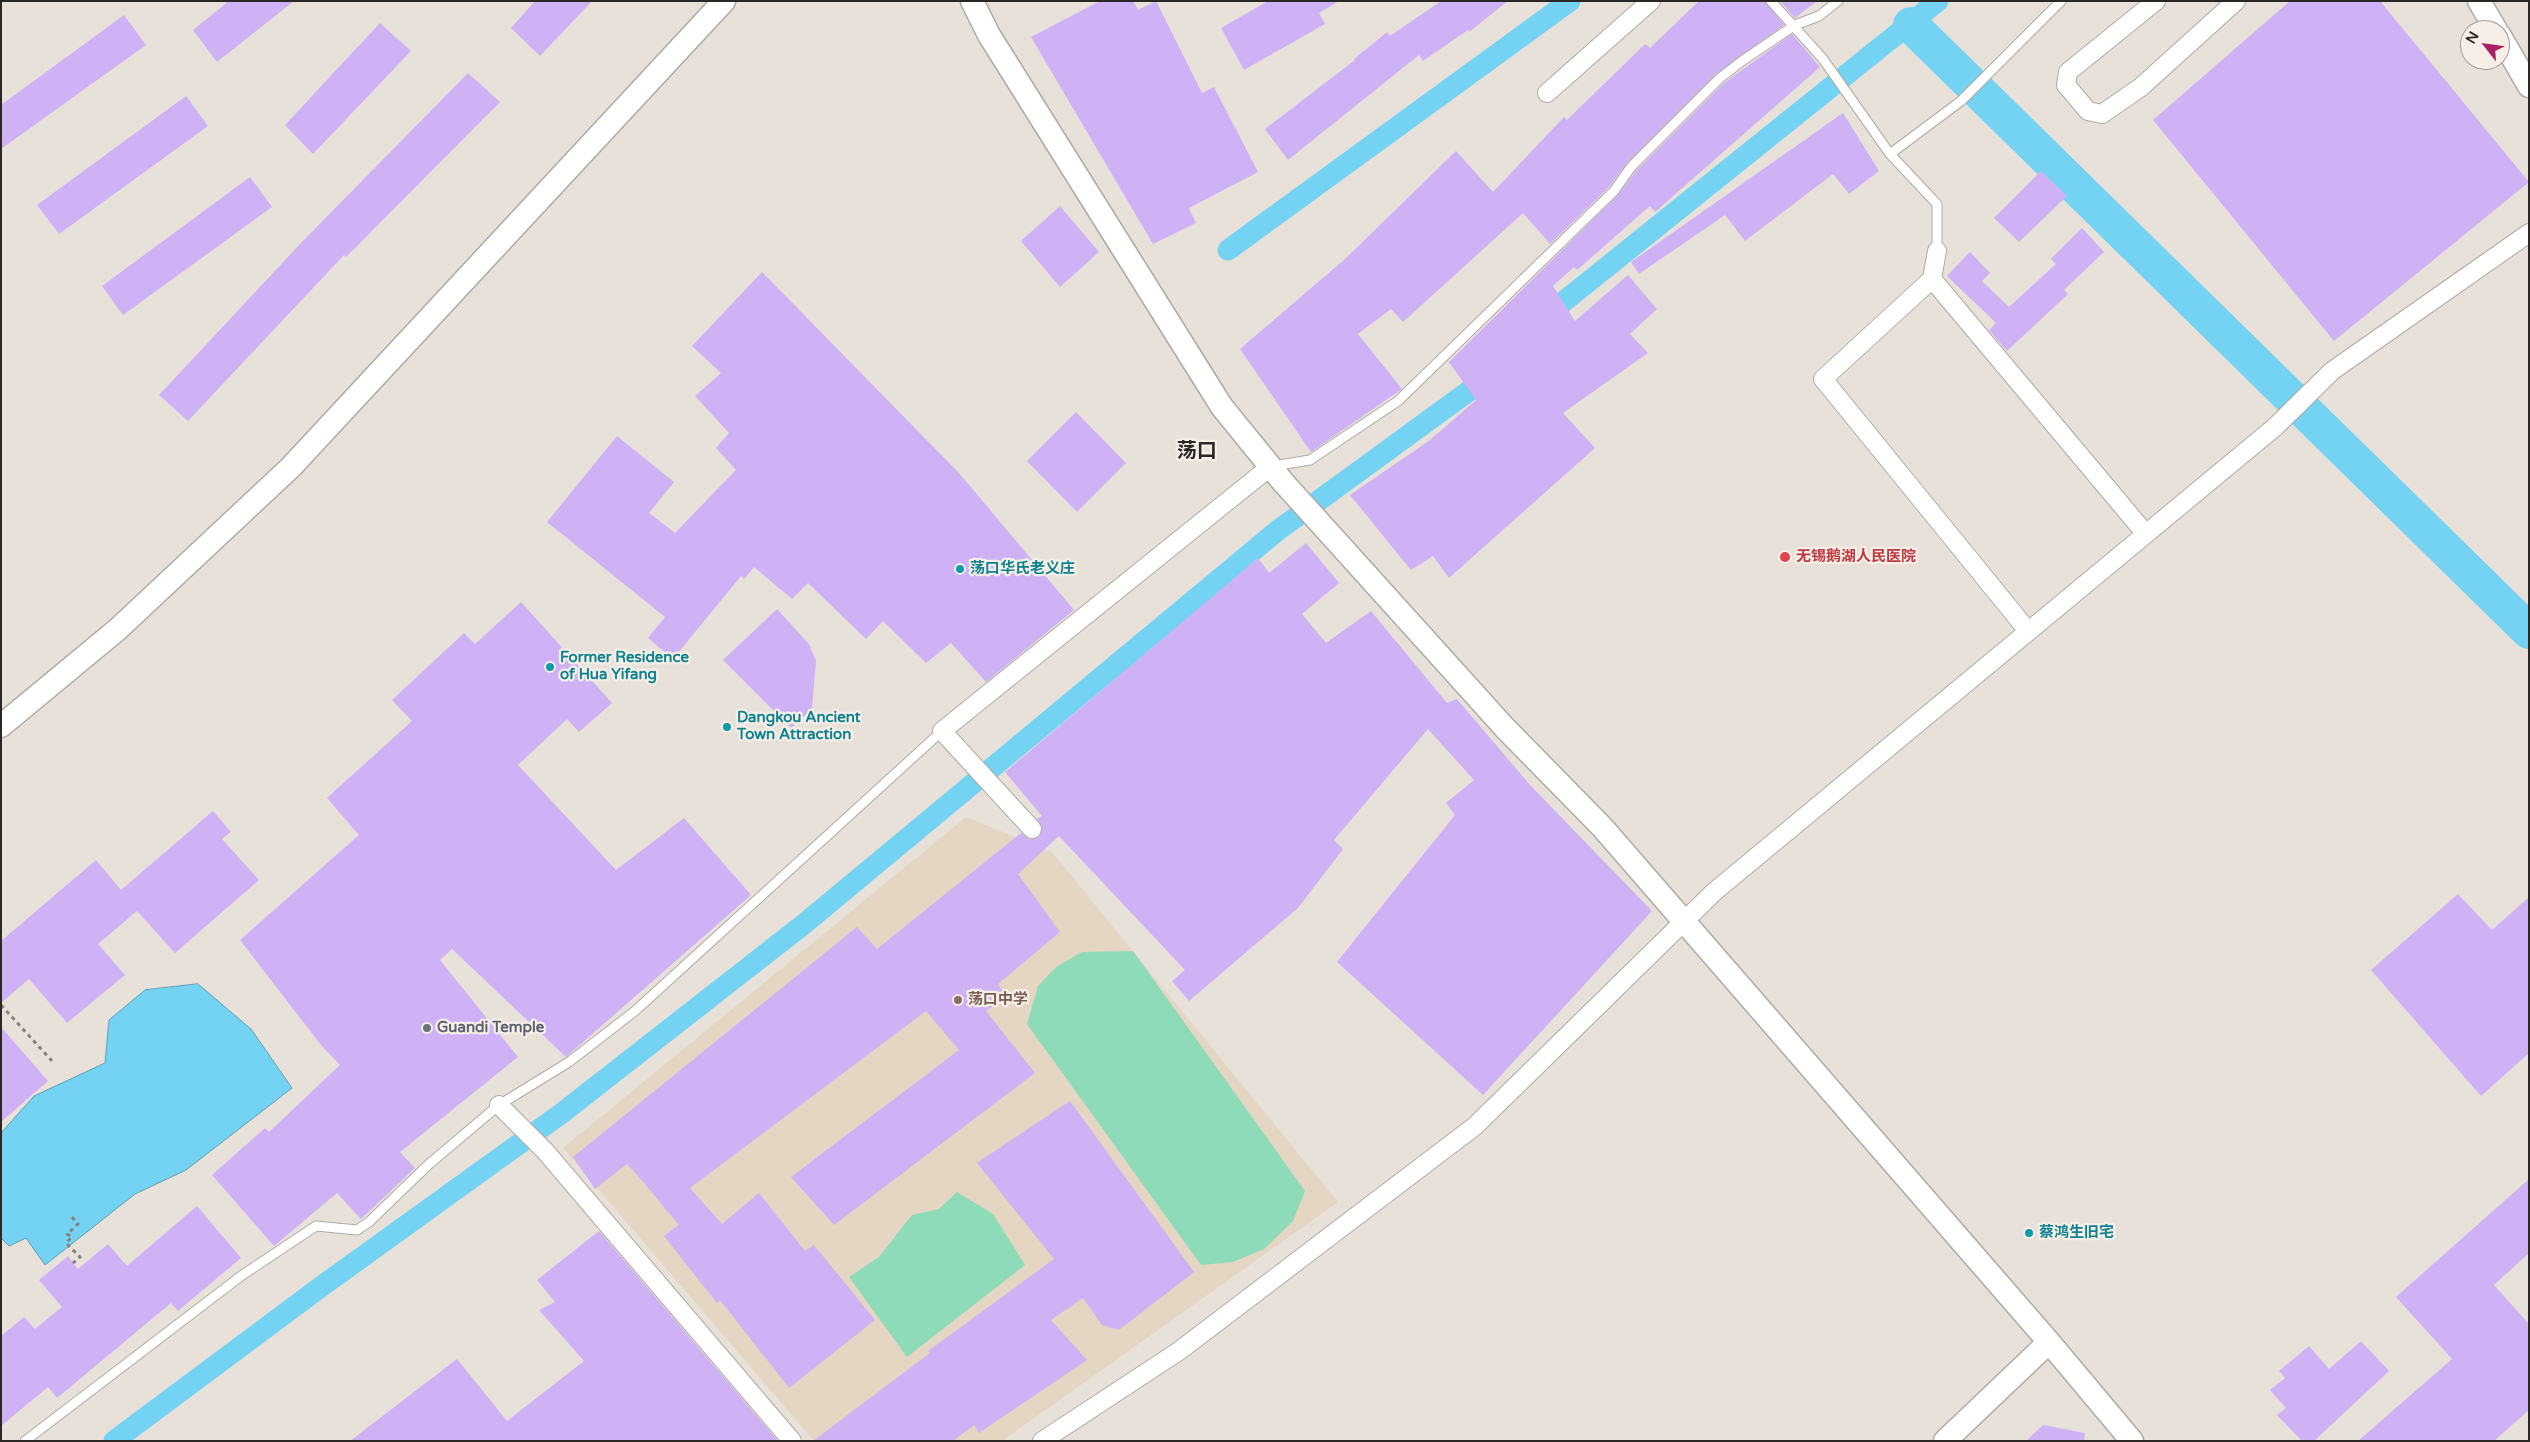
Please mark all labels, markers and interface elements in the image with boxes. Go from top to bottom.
north arrow [2460,20,2510,70]
text: N [2462,29,2483,47]
district label: 荡口 [1177,440,1217,464]
place label: 无锡鹅湖人民医院 [1796,548,1916,566]
marker: 无锡鹅湖人民医院 [1778,550,1792,564]
place label: 荡口华氏老义庄 [970,560,1075,578]
marker: 荡口华氏老义庄 [954,563,966,575]
place label: Former Residence of Hua Yifang [560,649,689,684]
marker: Former Residence of Hua Yifang [544,661,556,673]
place label: Dangkou Ancient Town Attraction [737,709,860,744]
marker: Dangkou Ancient Town Attraction [721,721,733,733]
place label: 荡口中学 [968,991,1028,1009]
marker: 荡口中学 [952,994,964,1006]
place label: Guandi Temple [437,1019,544,1037]
marker: Guandi Temple [421,1022,433,1034]
place label: 蔡鸿生旧宅 [2039,1224,2114,1242]
marker: 蔡鸿生旧宅 [2023,1227,2035,1239]

